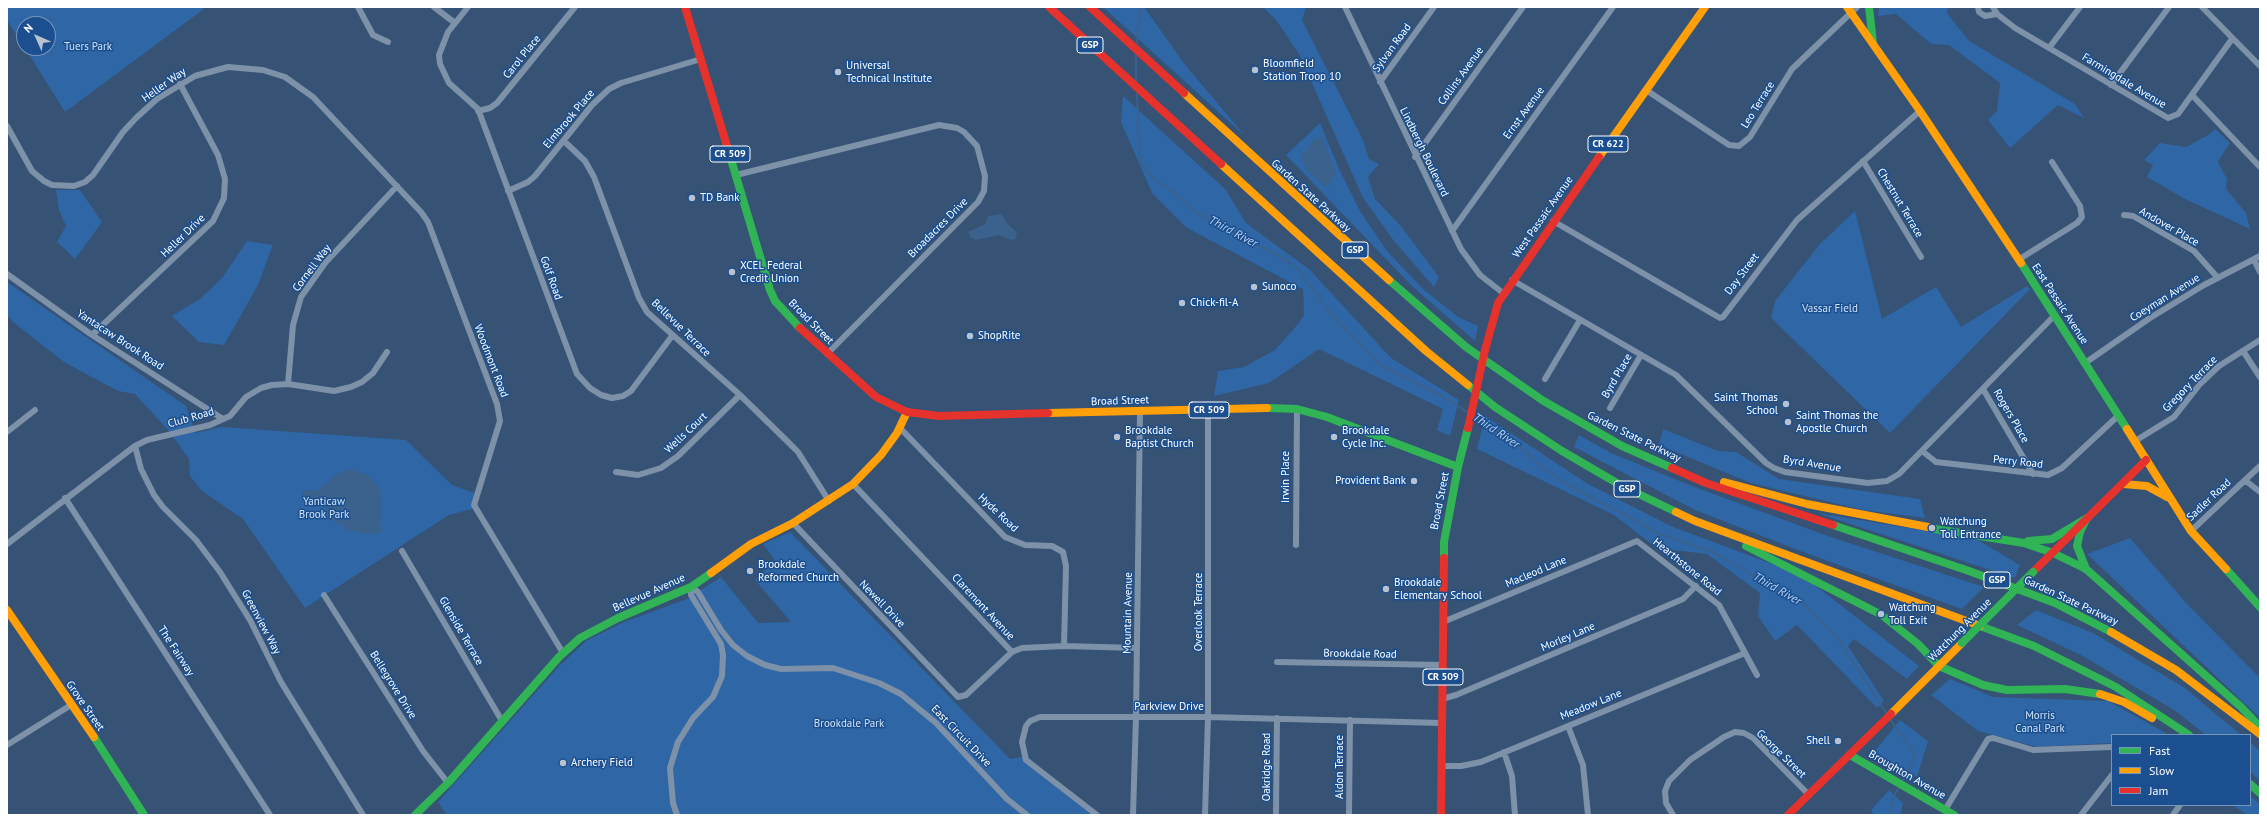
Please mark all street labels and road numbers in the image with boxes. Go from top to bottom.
street label: Sylvan Road [1370,21,1414,75]
street label: Carol Place [500,32,544,82]
road number: GSP [1077,37,1103,53]
street label: Collins Avenue [1435,44,1487,108]
street label: Farmingdale Avenue [2079,51,2169,111]
street label: Heller Way [139,65,189,105]
street label: Leo Terrace [1738,79,1778,131]
street label: Ernst Avenue [1501,84,1547,142]
street label: Elmbrook Place [541,87,597,151]
street label: Lindbergh Boulevard [1397,105,1451,199]
road number: CR 622 [1588,136,1628,152]
road number: CR 509 [710,146,750,162]
street label: Garden State Parkway [1269,157,1353,235]
street label: Chestnut Terrace [1874,166,1926,240]
street label: West Passaic Avenue [1510,174,1576,260]
street label: Broadacres Drive [905,195,971,261]
street label: Andover Place [2137,205,2201,249]
street label: Heller Drive [158,212,208,260]
street label: Cornell Way [290,242,334,294]
road number: GSP [1342,242,1368,258]
street label: Day Street [1722,251,1762,297]
street label: Golf Road [537,254,565,302]
street label: East Passaic Avenue [2029,261,2091,347]
street label: Coeyman Avenue [2128,271,2202,325]
street label: Bellevue Terrace [649,296,713,360]
street label: Broad Street [786,297,836,347]
street label: Yantacaw Brook Road [74,307,166,373]
street label: Woodmont Road [471,323,511,399]
street label: Byrd Place [1599,351,1635,401]
street label: Gregory Terrace [2160,353,2220,415]
street label: Rogers Place [1990,387,2032,445]
street label: Broad Street [1091,393,1149,409]
road number: CR 509 [1189,402,1229,418]
street label: Club Road [166,405,216,431]
street label: Garden State Parkway [1585,409,1683,465]
street label: Wells Court [662,410,710,456]
street label: Irwin Place [1279,451,1293,503]
street label: Byrd Avenue [1782,453,1842,475]
street label: Perry Road [1992,453,2044,471]
street label: Broad Street [1428,471,1452,531]
street label: Sadler Road [2184,476,2234,524]
road number: GSP [1614,481,1640,497]
street label: Hyde Road [975,491,1021,535]
street label: Hearthstone Road [1650,535,1724,599]
street label: Macleod Lane [1503,553,1569,591]
street label: Bellevue Avenue [611,571,687,615]
street label: Claremont Avenue [949,571,1017,643]
street label: Mountain Avenue [1121,572,1135,654]
road number: GSP [1984,572,2010,588]
street label: Overlook Terrace [1192,573,1206,651]
street label: Garden State Parkway [2022,573,2120,629]
street label: Newell Drive [856,578,908,630]
street label: Greenview Way [238,587,284,657]
street label: Glenside Terrace [436,594,486,668]
street label: Watchung Avenue [1926,596,1994,664]
street label: Morley Lane [1539,620,1597,654]
street label: The Fairway [155,623,197,679]
street label: Brookdale Road [1323,647,1397,661]
street label: Bellegrove Drive [367,649,419,721]
road number: CR 509 [1423,669,1463,685]
street label: Grove Street [63,678,107,734]
street label: Meadow Lane [1558,687,1624,723]
street label: Parkview Drive [1134,700,1204,714]
street label: East Circuit Drive [928,702,994,770]
street label: George Street [1753,727,1809,781]
street label: Oakridge Road [1260,733,1274,801]
street label: Aldon Terrace [1333,735,1347,799]
street label: Broughton Avenue [1866,748,1948,802]

